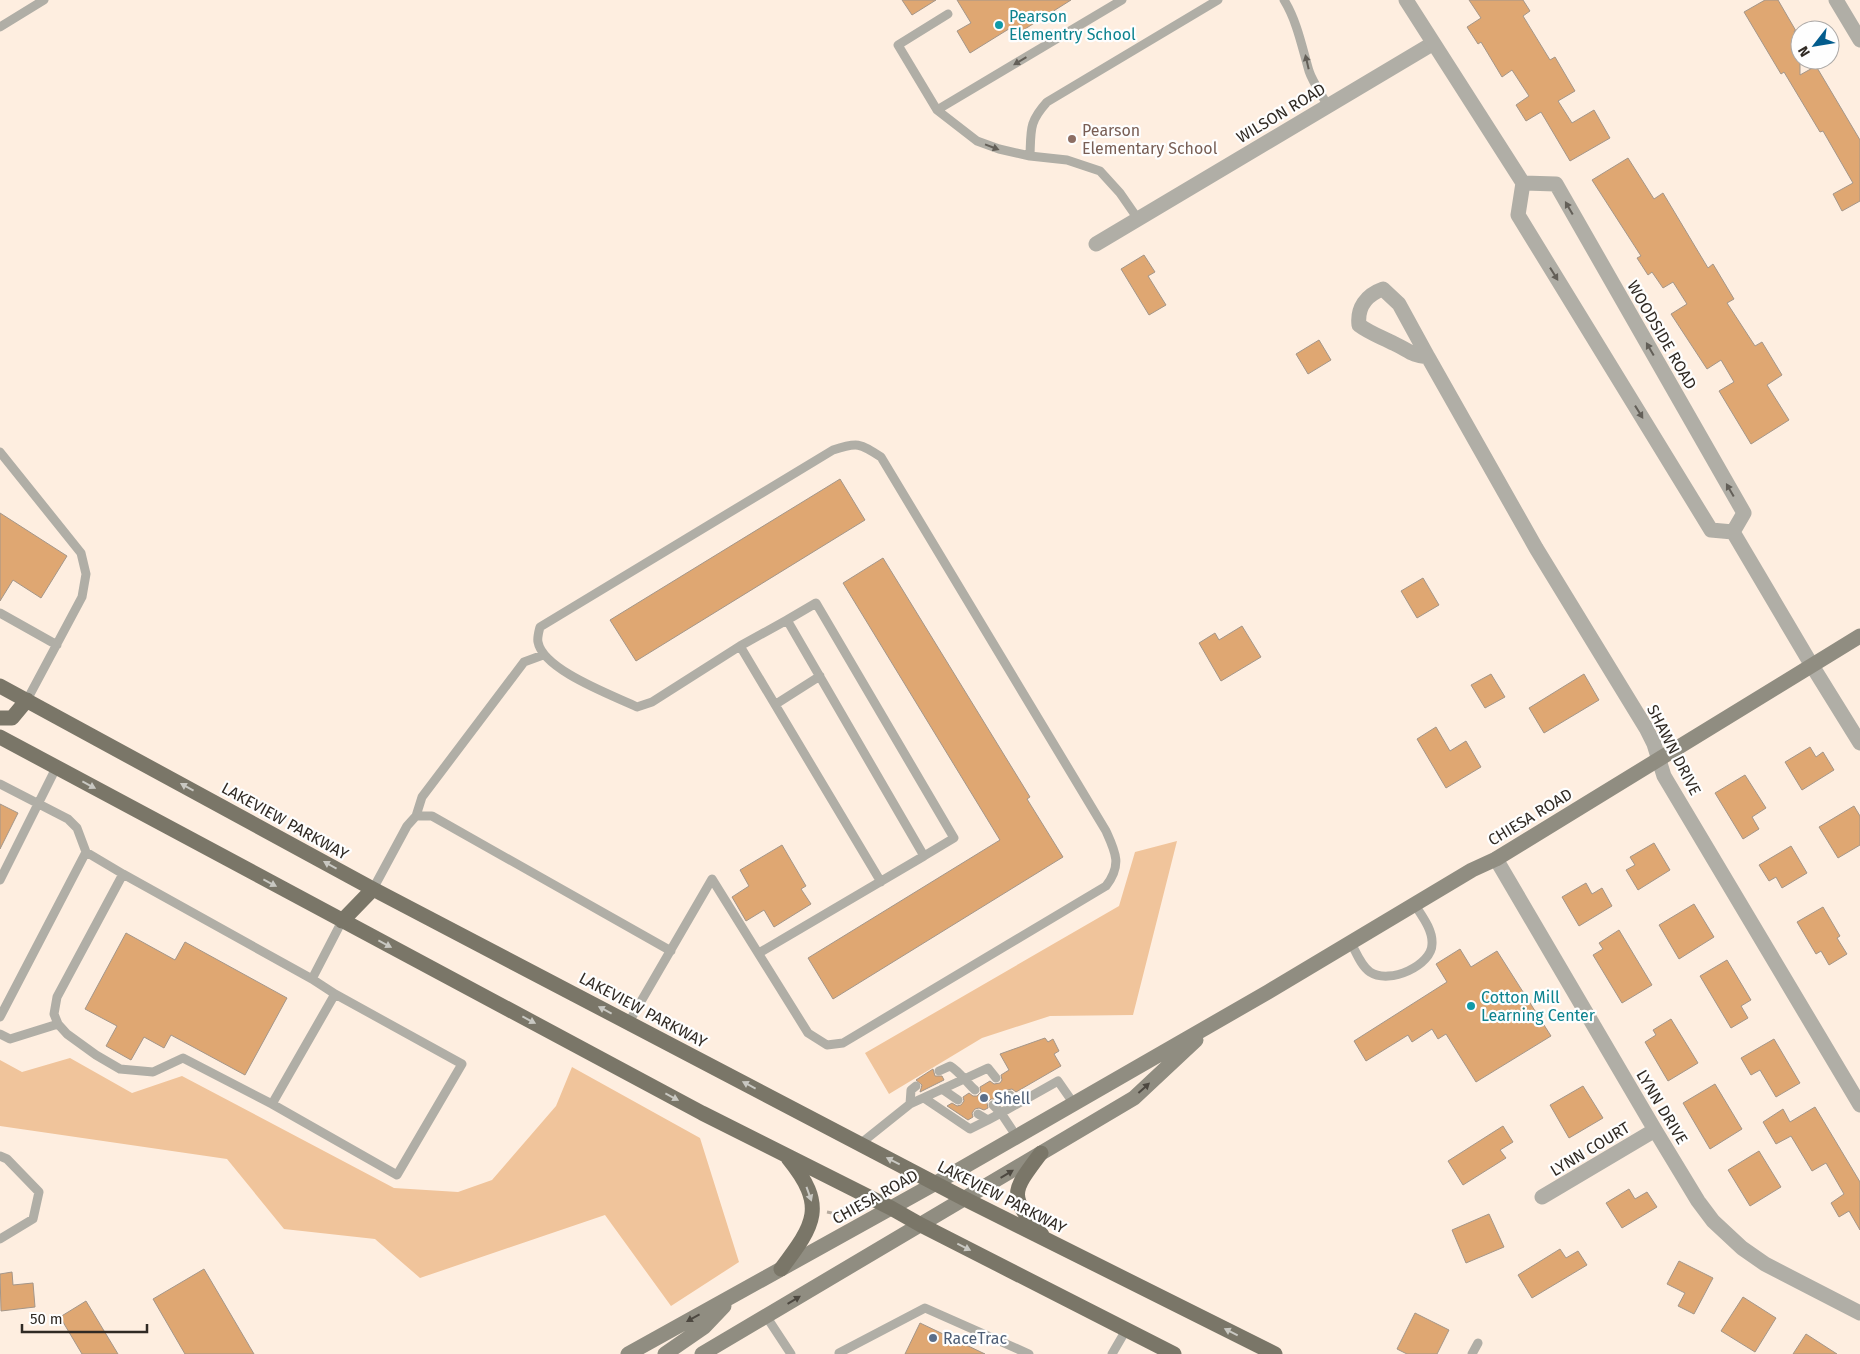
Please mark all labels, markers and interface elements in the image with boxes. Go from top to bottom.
place label: Pearson Elementry School [1009,7,1136,44]
marker: Pearson Elementry School [993,19,1005,31]
north arrow [1790,20,1840,70]
text: N [1795,43,1814,60]
one-way arrow [1303,55,1311,70]
one-way arrow [1014,56,1027,65]
street label: WILSON ROAD [1233,79,1329,147]
place label: Pearson Elementary School [1082,121,1218,158]
marker: Pearson Elementary School [1066,133,1078,145]
one-way arrow [985,143,999,151]
one-way arrow [1565,200,1573,215]
one-way arrow [1549,267,1558,280]
street label: WOODSIDE ROAD [1623,277,1701,393]
one-way arrow [1645,342,1654,355]
one-way arrow [1634,405,1643,419]
one-way arrow [1726,483,1735,496]
street label: SHAWN DRIVE [1643,701,1705,799]
street label: LAKEVIEW PARKWAY [218,778,352,864]
one-way arrow [82,781,96,789]
one-way arrow [181,783,194,792]
street label: CHIESA ROAD [1484,784,1576,850]
one-way arrow [323,861,337,869]
one-way arrow [263,878,277,887]
one-way arrow [378,940,392,948]
street label: LAKEVIEW PARKWAY [576,968,710,1052]
place label: Cotton Mill Learning Center [1481,988,1596,1025]
marker: Cotton Mill Learning Center [1465,1000,1477,1012]
one-way arrow [598,1006,612,1014]
one-way arrow [521,1016,536,1024]
street label: LYNN DRIVE [1632,1066,1692,1148]
one-way arrow [741,1081,756,1089]
one-way arrow [1138,1082,1150,1094]
place label: Shell [994,1089,1031,1108]
one-way arrow [665,1092,679,1101]
marker: Shell [978,1092,990,1104]
street label: LYNN COURT [1547,1117,1634,1180]
street label: LAKEVIEW PARKWAY [935,1156,1070,1238]
one-way arrow [885,1157,900,1165]
street label: CHIESA ROAD [829,1166,921,1228]
one-way arrow [1000,1169,1013,1178]
one-way arrow [806,1187,814,1201]
one-way arrow [957,1243,972,1251]
one-way arrow [787,1295,800,1304]
scale bar [22,1302,148,1334]
text: 50 m [30,1310,63,1328]
one-way arrow [685,1314,700,1322]
one-way arrow [1224,1328,1238,1336]
place label: RaceTrac [943,1329,1007,1348]
marker: RaceTrac [927,1332,939,1344]

